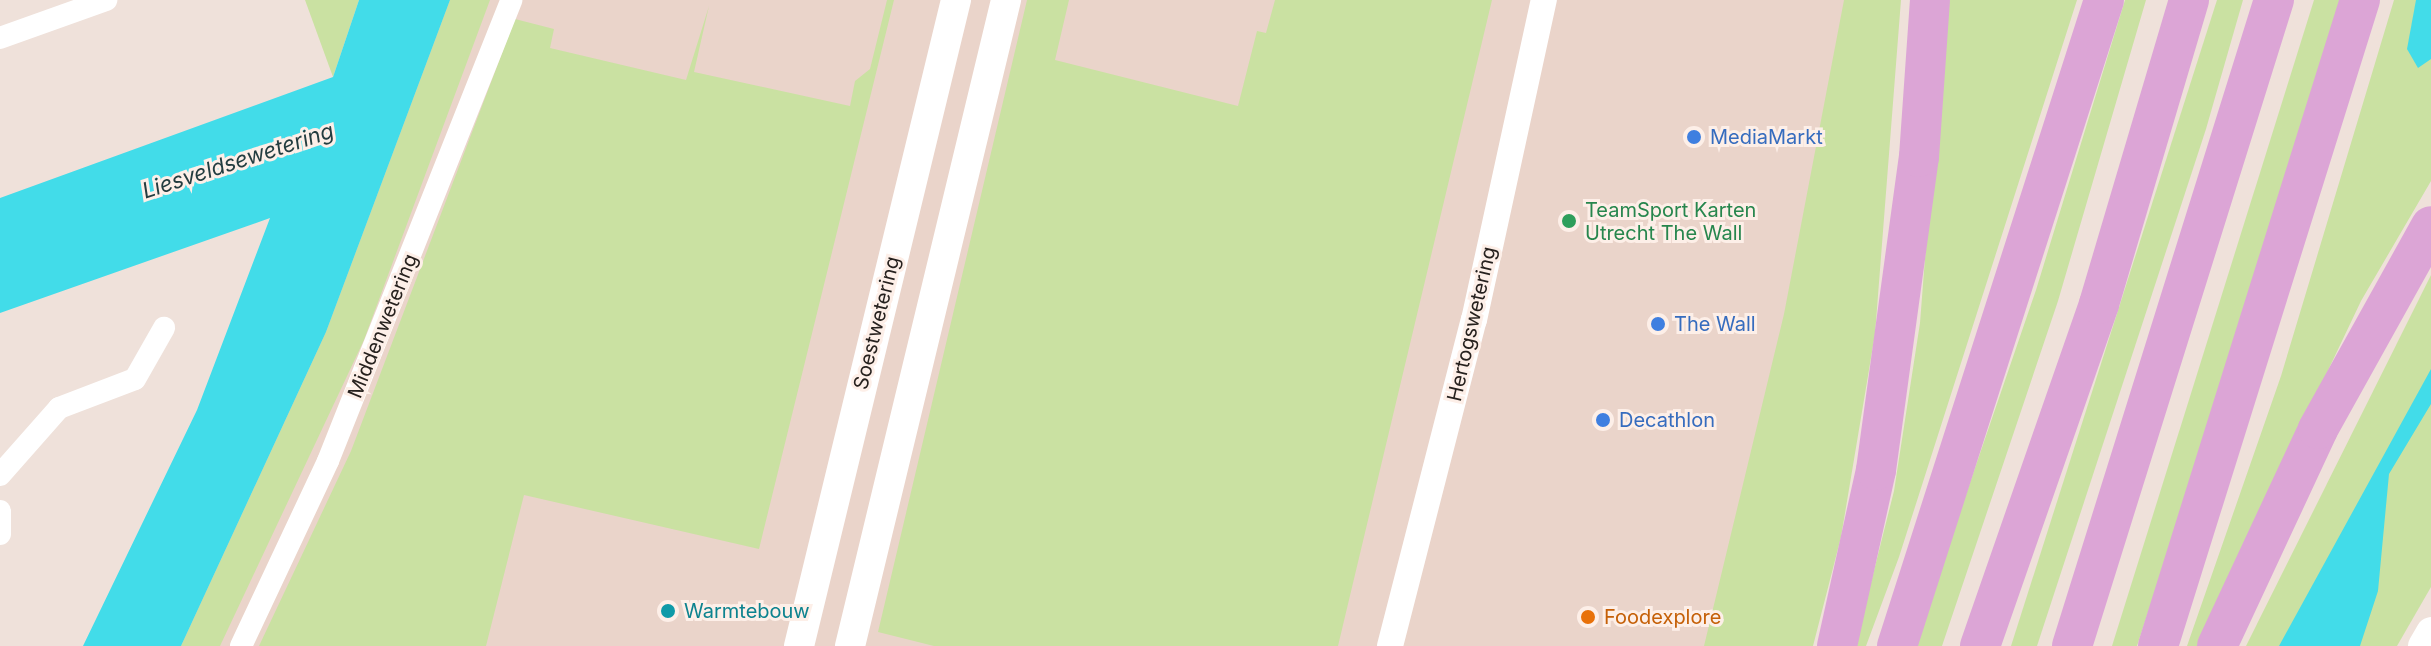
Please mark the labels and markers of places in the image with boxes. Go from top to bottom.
place label: MediaMarkt [1710,125,1823,149]
marker: MediaMarkt [1685,128,1703,146]
place label: TeamSport Karten Utrecht The Wall [1585,198,1756,245]
marker: TeamSport Karten Utrecht The Wall [1560,212,1578,230]
place label: The Wall [1674,312,1756,336]
marker: The Wall [1649,315,1667,333]
place label: Decathlon [1619,408,1715,432]
marker: Decathlon [1594,411,1612,429]
place label: Warmtebouw [684,599,810,623]
marker: Warmtebouw [659,602,677,620]
place label: Foodexplore [1604,605,1721,629]
marker: Foodexplore [1579,608,1597,626]

